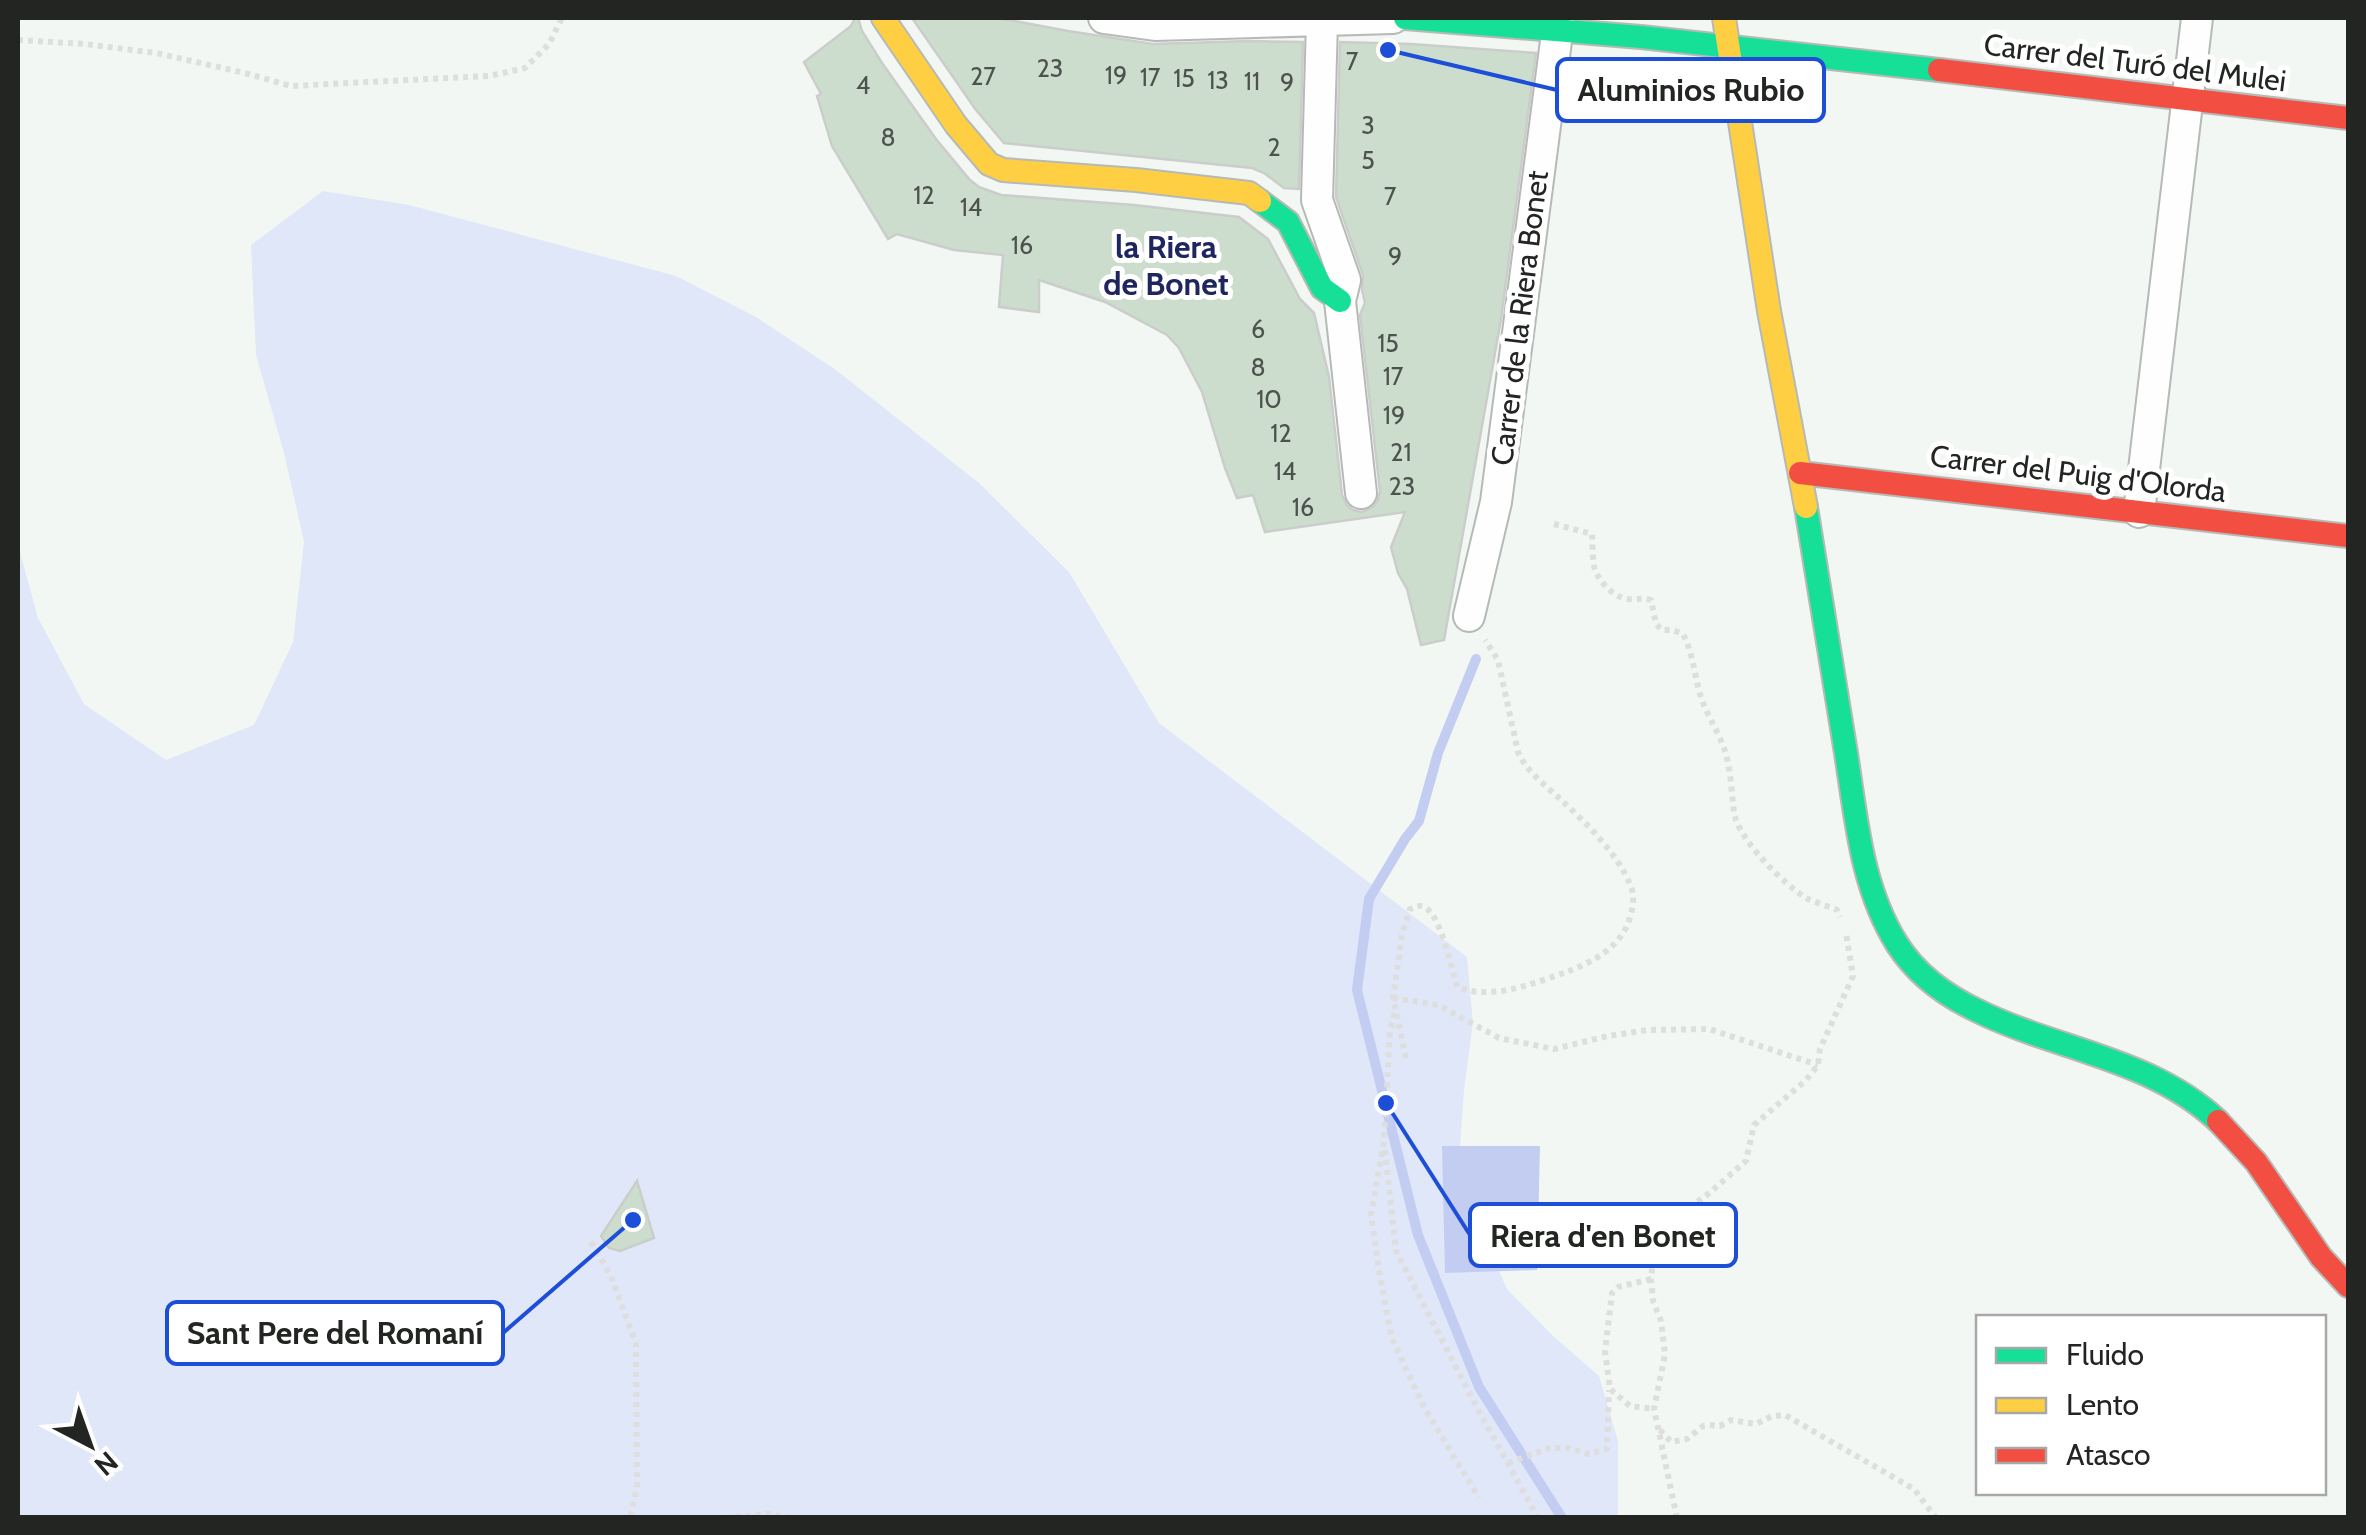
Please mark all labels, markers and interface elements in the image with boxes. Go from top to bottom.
street label: Carrer del Turó del Mulei [1982,26,2288,99]
house number: 7 [1346,46,1359,76]
house number: 23 [1037,53,1063,83]
callout: Aluminios Rubio [1557,59,1824,121]
house number: 19 [1105,60,1127,90]
house number: 27 [970,61,996,91]
house number: 17 [1140,62,1161,92]
house number: 15 [1173,63,1195,93]
house number: 13 [1207,65,1229,95]
house number: 11 [1244,66,1260,96]
house number: 9 [1280,67,1294,97]
house number: 4 [856,70,870,100]
text: Aluminios Rubio [1578,70,1804,109]
house number: 3 [1361,110,1375,140]
house number: 8 [880,122,896,152]
house number: 2 [1267,132,1281,162]
house number: 5 [1361,145,1375,175]
street label: Carrer de la Riera Bonet [1483,168,1556,467]
house number: 12 [913,180,935,210]
house number: 7 [1384,181,1397,211]
house number: 14 [960,192,982,222]
district label: la Riera de Bonet [1103,227,1229,303]
house number: 16 [1011,230,1033,260]
house number: 9 [1388,241,1402,271]
house number: 6 [1251,314,1265,344]
house number: 15 [1377,328,1399,358]
house number: 8 [1250,352,1266,382]
house number: 17 [1383,361,1404,391]
house number: 10 [1256,384,1282,414]
house number: 19 [1383,400,1405,430]
house number: 12 [1270,418,1292,448]
house number: 21 [1390,437,1412,467]
street label: Carrer del Puig d'Olorda [1928,437,2229,510]
house number: 14 [1274,456,1296,486]
house number: 23 [1389,471,1415,501]
house number: 16 [1292,492,1314,522]
callout: Riera d'en Bonet [1470,1204,1736,1266]
text: Riera d'en Bonet [1490,1216,1716,1255]
callout: Sant Pere del Romaní [167,1302,503,1364]
text: Sant Pere del Romaní [187,1313,484,1352]
legend [1976,1315,2326,1495]
text: Fluido [2066,1336,2144,1373]
text: Lento [2066,1386,2139,1423]
north arrow [40,1395,140,1495]
text: Atasco [2066,1436,2151,1473]
text: N [88,1445,125,1483]

